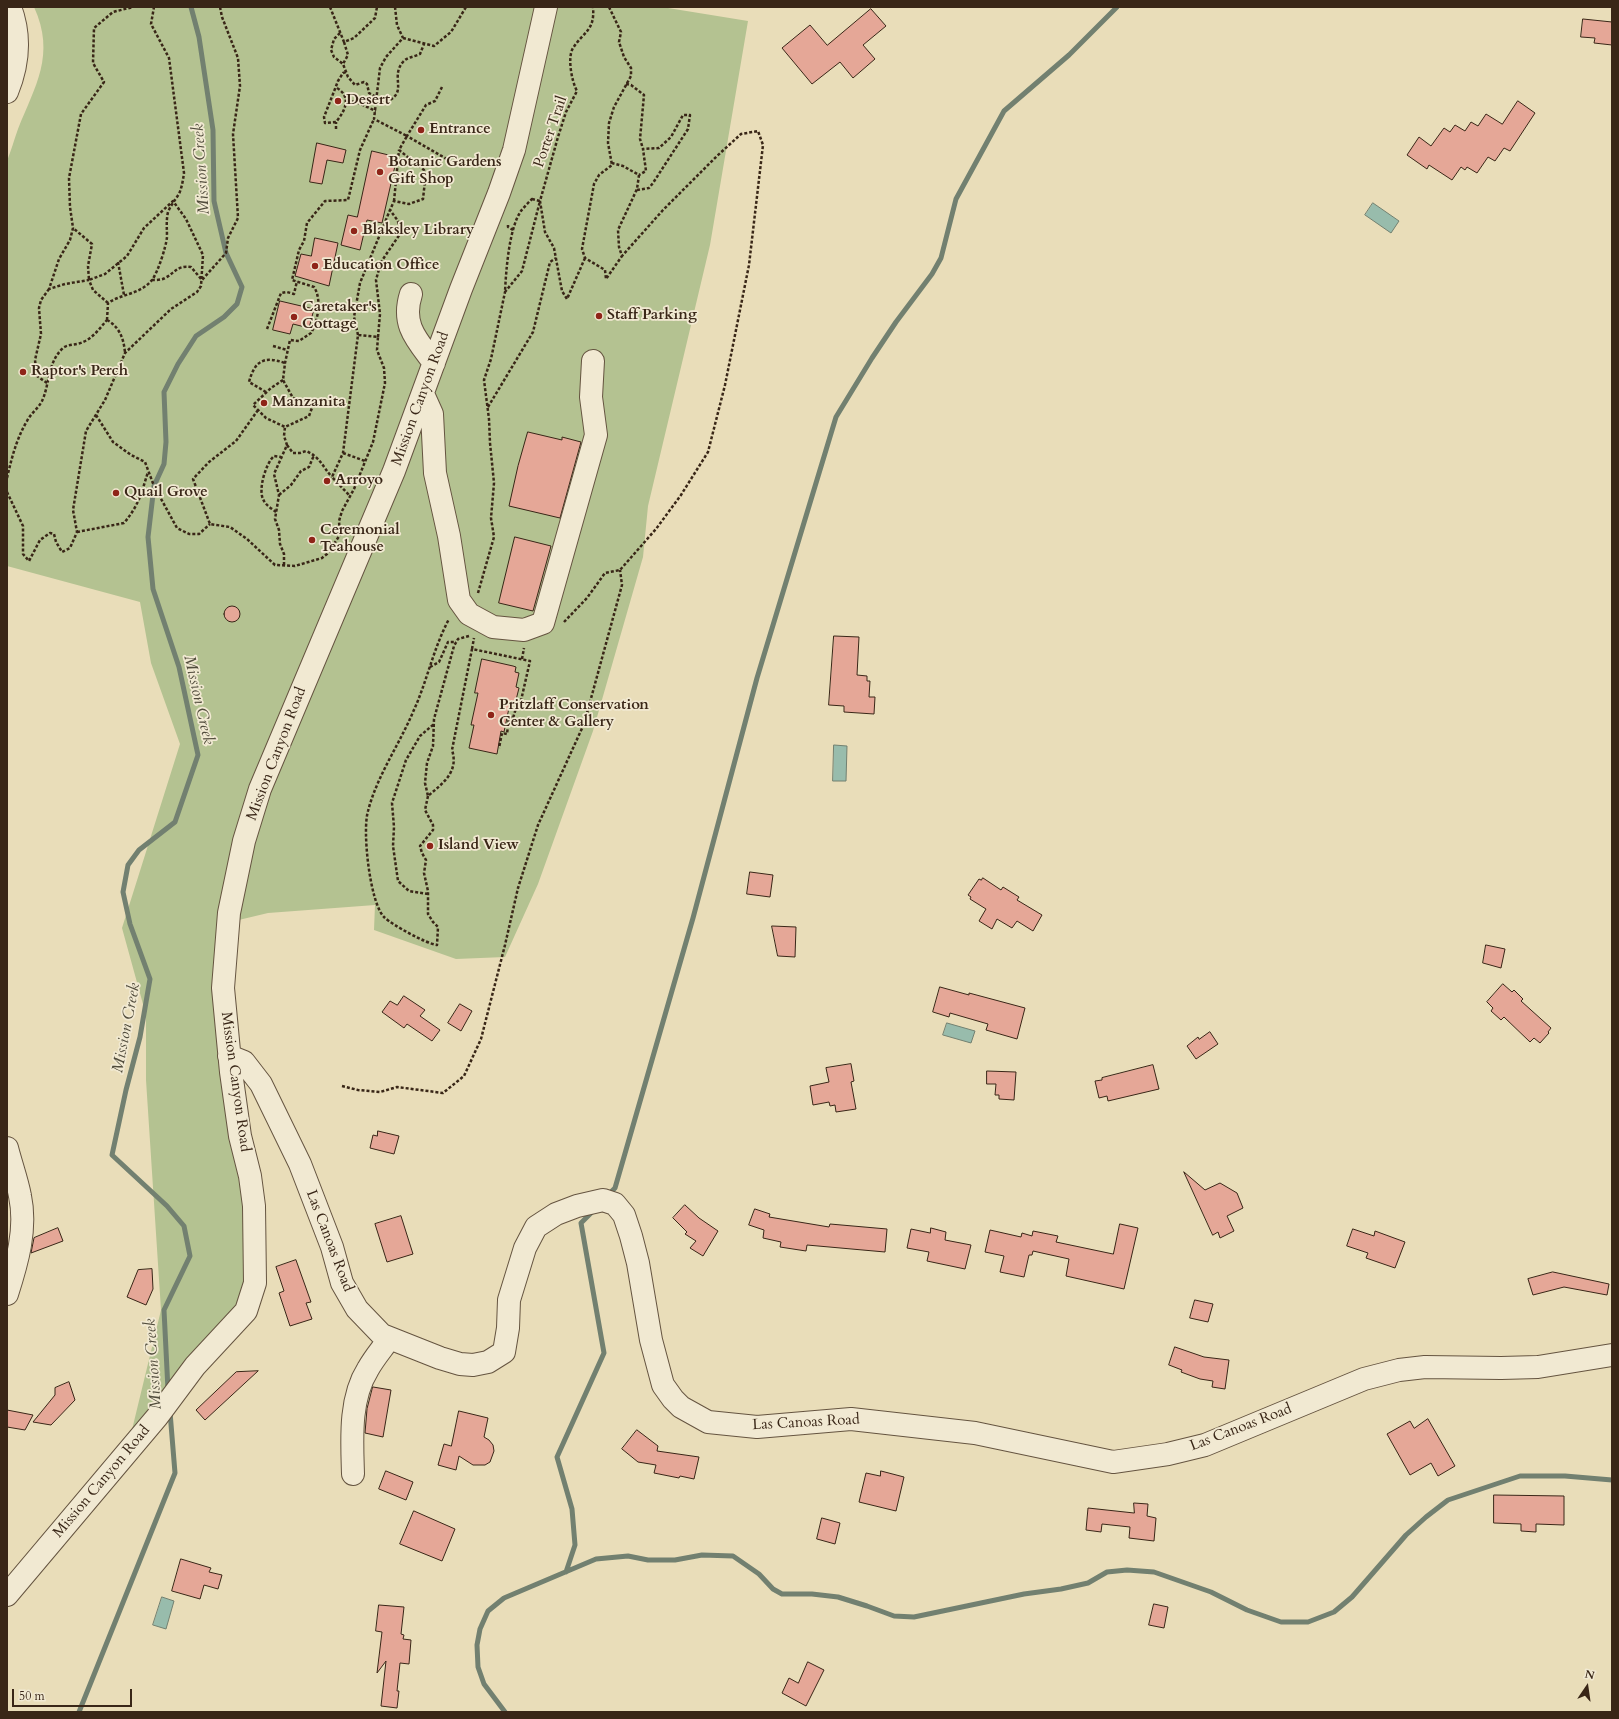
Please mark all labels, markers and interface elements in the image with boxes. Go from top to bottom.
place label: Desert [346,92,390,110]
street label: Porter Trail [530,94,572,170]
marker: Desert [333,96,343,106]
place label: Entrance [429,121,491,139]
water label: Mission Creek [189,123,215,215]
marker: Entrance [416,125,426,135]
place label: Botanic Gardens Gift Shop [388,154,502,189]
marker: Botanic Gardens Gift Shop [375,167,385,177]
place label: Blaksley Library [362,222,474,240]
marker: Blaksley Library [349,226,359,236]
place label: Education Office [323,257,439,275]
marker: Education Office [310,261,320,271]
place label: Caretaker's Cottage [302,299,377,334]
place label: Staff Parking [607,307,697,325]
marker: Staff Parking [594,311,604,321]
marker: Caretaker's Cottage [289,312,299,322]
street label: Mission Canyon Road [388,330,454,468]
place label: Raptor's Perch [31,363,128,381]
marker: Raptor's Perch [18,367,28,377]
place label: Manzanita [272,394,346,412]
marker: Manzanita [259,398,269,408]
place label: Arroyo [335,472,383,490]
marker: Arroyo [322,476,332,486]
place label: Quail Grove [124,484,208,502]
marker: Quail Grove [111,488,121,498]
place label: Ceremonial Teahouse [320,522,400,557]
marker: Ceremonial Teahouse [307,535,317,545]
water label: Mission Creek [178,653,218,747]
street label: Mission Canyon Road [243,685,311,823]
place label: Pritzlaff Conservation Center & Gallery [499,697,649,732]
marker: Pritzlaff Conservation Center & Gallery [486,710,496,720]
place label: Island View [438,837,519,855]
marker: Island View [425,841,435,851]
water label: Mission Creek [109,981,145,1075]
street label: Mission Canyon Road [216,1011,254,1153]
street label: Las Canoas Road [301,1188,357,1294]
water label: Mission Creek [141,1318,167,1410]
street label: Las Canoas Road [1188,1400,1294,1456]
street label: Las Canoas Road [752,1411,860,1435]
street label: Mission Canyon Road [50,1422,154,1542]
text: N [1583,1666,1596,1683]
north arrow [1567,1667,1607,1707]
scale bar [14,1681,134,1707]
text: 50 m [19,1688,45,1704]

